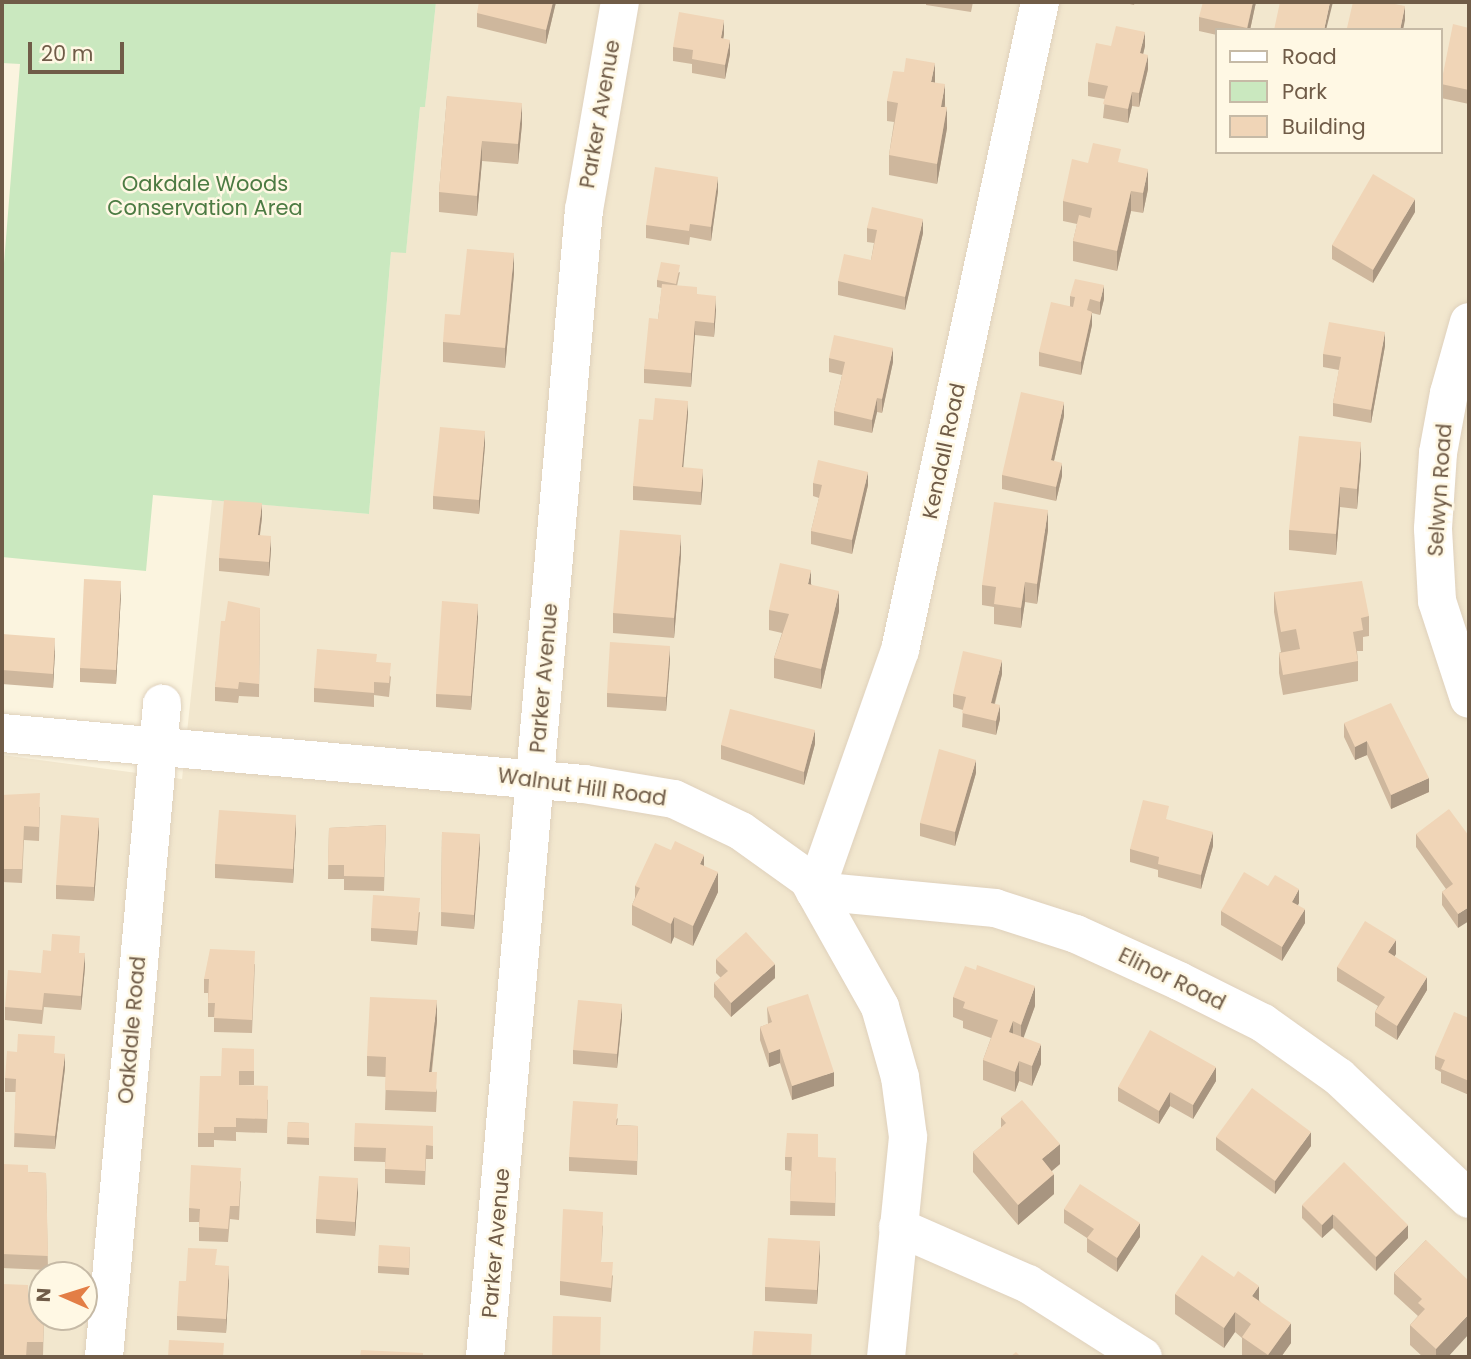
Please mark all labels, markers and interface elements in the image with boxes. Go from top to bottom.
scale bar [32,28,128,72]
legend [1216,28,1443,154]
street label: Parker Avenue [575,38,625,190]
text: 20 m [41,39,94,68]
text: Road [1282,42,1337,71]
text: Park [1282,77,1327,106]
text: Building [1282,112,1366,141]
park label: Oakdale Woods Conservation Area [107,171,303,221]
street label: Kendall Road [917,381,971,521]
street label: Selwyn Road [1423,423,1457,557]
street label: Parker Avenue [525,602,563,754]
street label: Walnut Hill Road [496,763,668,811]
street label: Elinor Road [1114,942,1230,1016]
street label: Oakdale Road [113,955,151,1105]
street label: Parker Avenue [477,1167,515,1319]
north arrow [28,1261,98,1331]
text: N [30,1287,57,1303]

